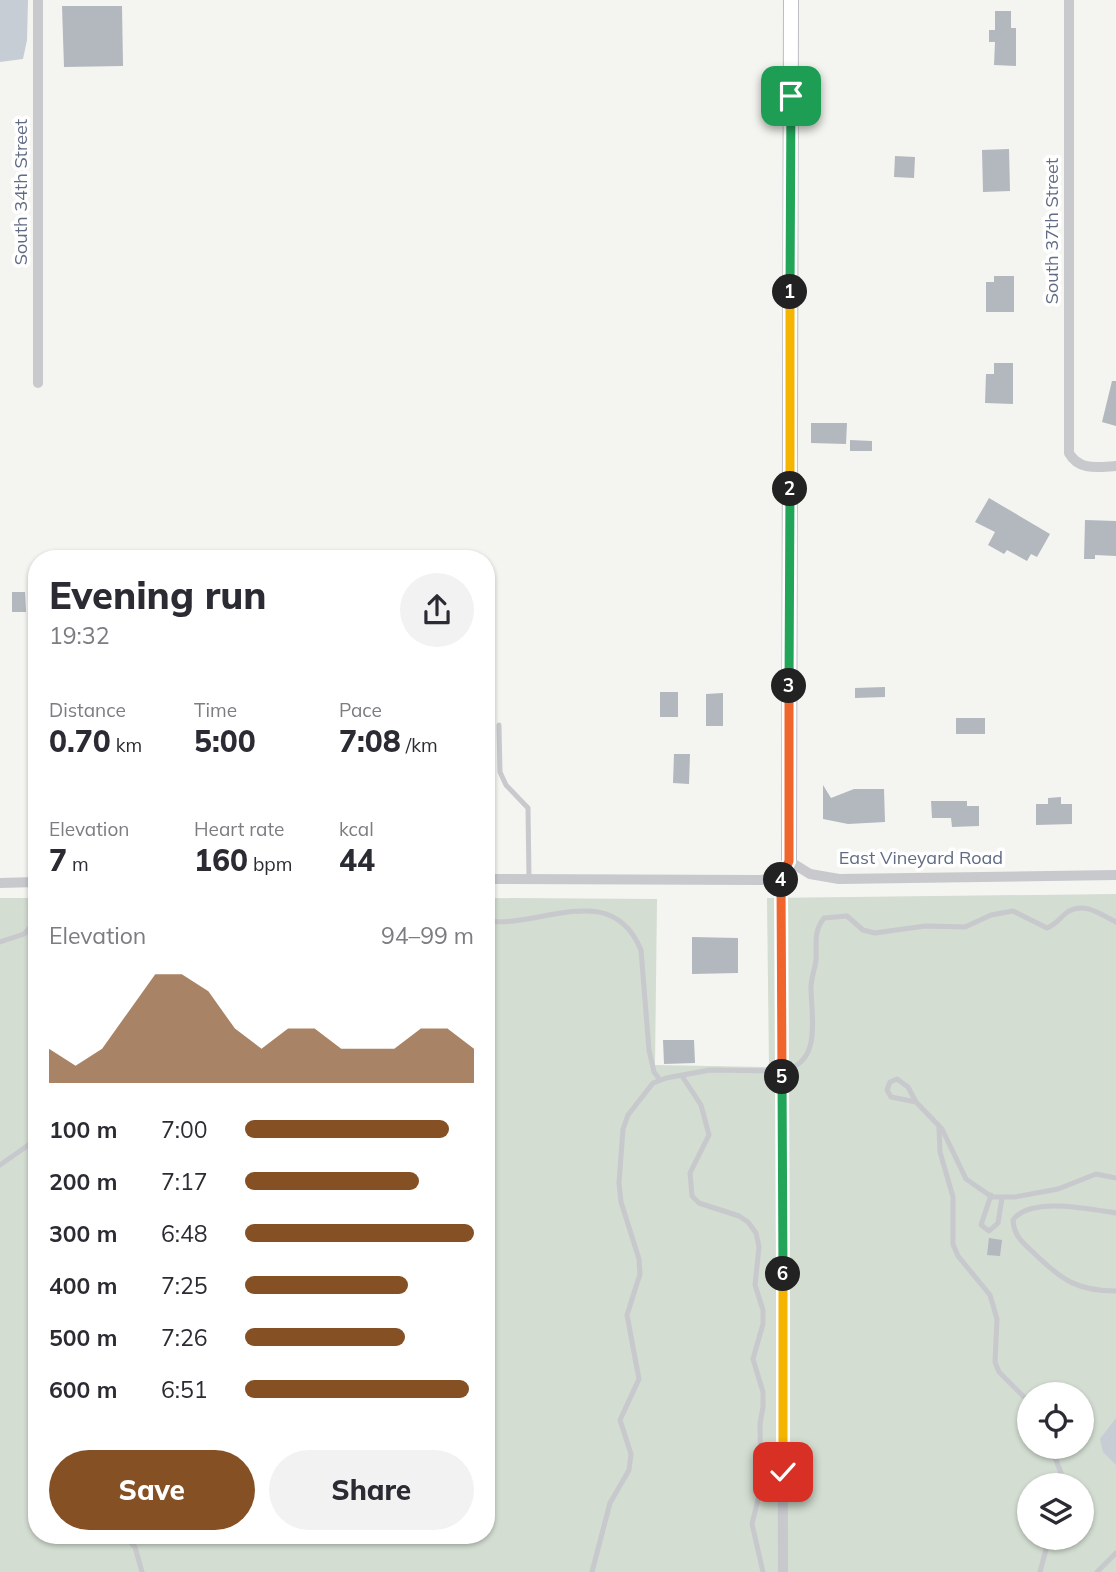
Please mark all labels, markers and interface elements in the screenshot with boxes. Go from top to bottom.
pin [761,66,821,126]
icon: arrive [772,77,810,115]
street label: South 34th Street [9,119,32,265]
street label: South 37th Street [1040,158,1063,304]
pin: 1 [772,274,808,310]
text: 1 [784,279,795,303]
pin: 2 [772,472,808,506]
text: 2 [784,476,795,500]
text: Evening run [49,571,267,619]
button: share [400,573,474,647]
text: 19:32 [49,621,109,650]
pin: 3 [772,668,806,704]
text: 3 [783,673,794,697]
text: Distance [49,698,126,722]
text: Time [194,698,237,722]
text: Pace [339,698,382,722]
text: 0.70 [49,722,111,760]
text: 5:00 [194,722,256,760]
text: 7:08 [339,722,401,760]
text: km [111,733,142,757]
text: /km [401,733,438,757]
text: Elevation [49,817,129,841]
text: Heart rate [194,817,284,841]
text: kcal [339,817,374,841]
text: 7 [49,841,67,879]
text: 160 [194,841,248,879]
text: 44 [339,841,375,879]
street label: East Vineyard Road [839,846,1003,869]
text: m [67,852,89,876]
text: bpm [248,852,292,876]
pin: 4 [764,862,798,898]
text: 4 [775,867,786,891]
text: Elevation [49,921,146,950]
text: 94–99 m [381,921,474,950]
pin: 5 [764,1060,800,1094]
text: 5 [776,1064,787,1088]
text: 100 m [49,1115,117,1144]
text: 7:00 [161,1115,208,1144]
text: 200 m [49,1167,117,1196]
text: 7:17 [161,1167,208,1196]
text: 300 m [49,1219,117,1248]
text: 6:48 [161,1219,208,1248]
pin: 6 [766,1256,800,1292]
text: 6 [777,1261,788,1285]
text: 400 m [49,1271,117,1300]
text: 7:25 [161,1271,208,1300]
text: 500 m [49,1323,117,1352]
text: 7:26 [161,1323,208,1352]
text: 600 m [49,1375,117,1404]
text: 6:51 [161,1375,208,1404]
map controls [1017,1382,1094,1550]
button: locate [1017,1382,1094,1459]
pin [753,1442,813,1502]
button: Save [49,1450,255,1530]
button: Share [269,1450,474,1530]
icon: check [764,1453,802,1491]
button: layers [1017,1473,1094,1550]

